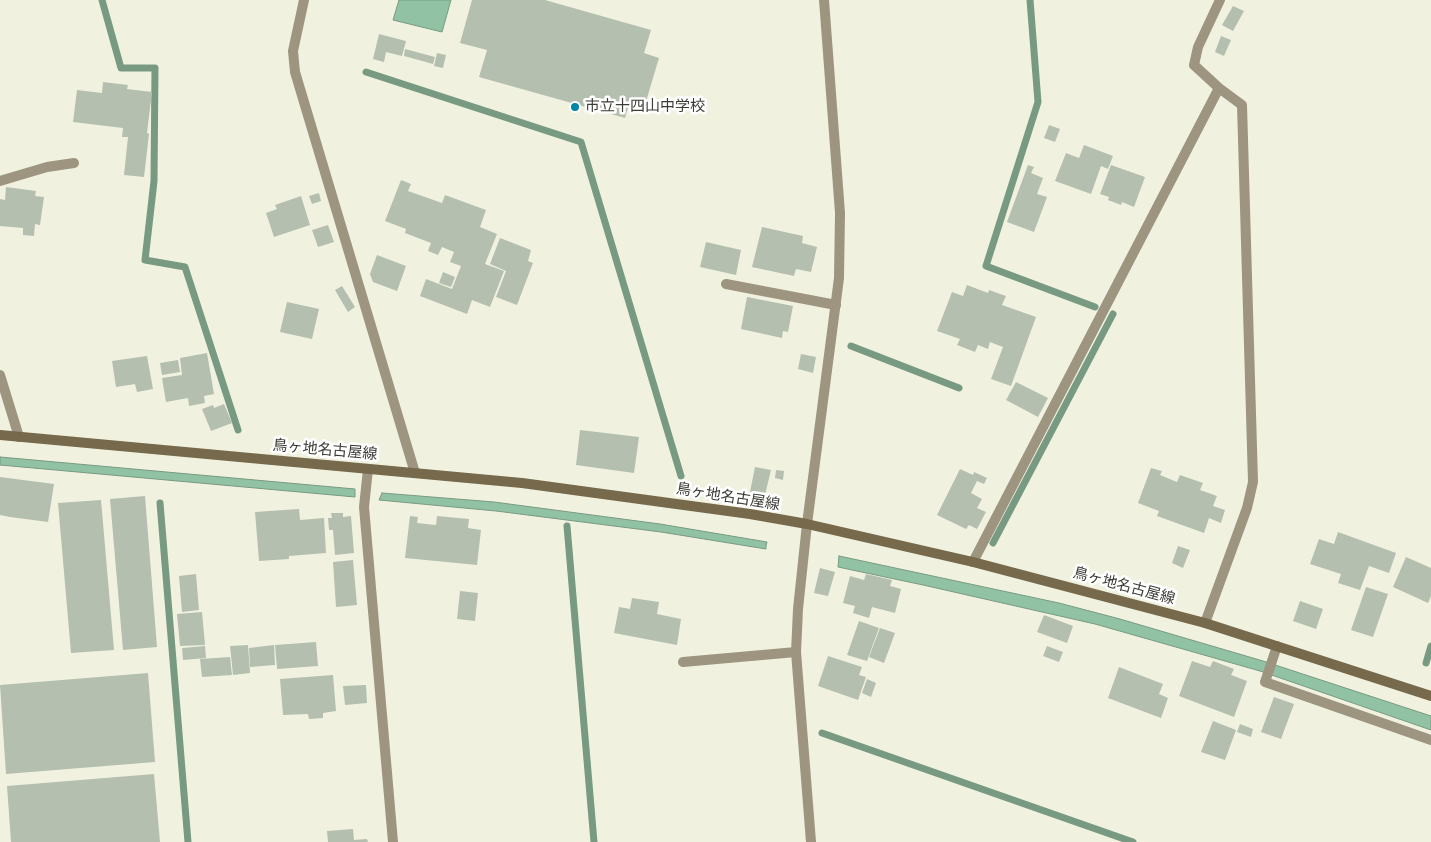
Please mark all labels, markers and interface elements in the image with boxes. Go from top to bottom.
place label: 市立十四山中学校 [585,98,705,116]
marker: 市立十四山中学校 [569,101,581,113]
street label: 鳥ヶ地名古屋線 [272,436,378,464]
street label: 鳥ヶ地名古屋線 [675,480,781,514]
street label: 鳥ヶ地名古屋線 [1071,564,1177,608]

